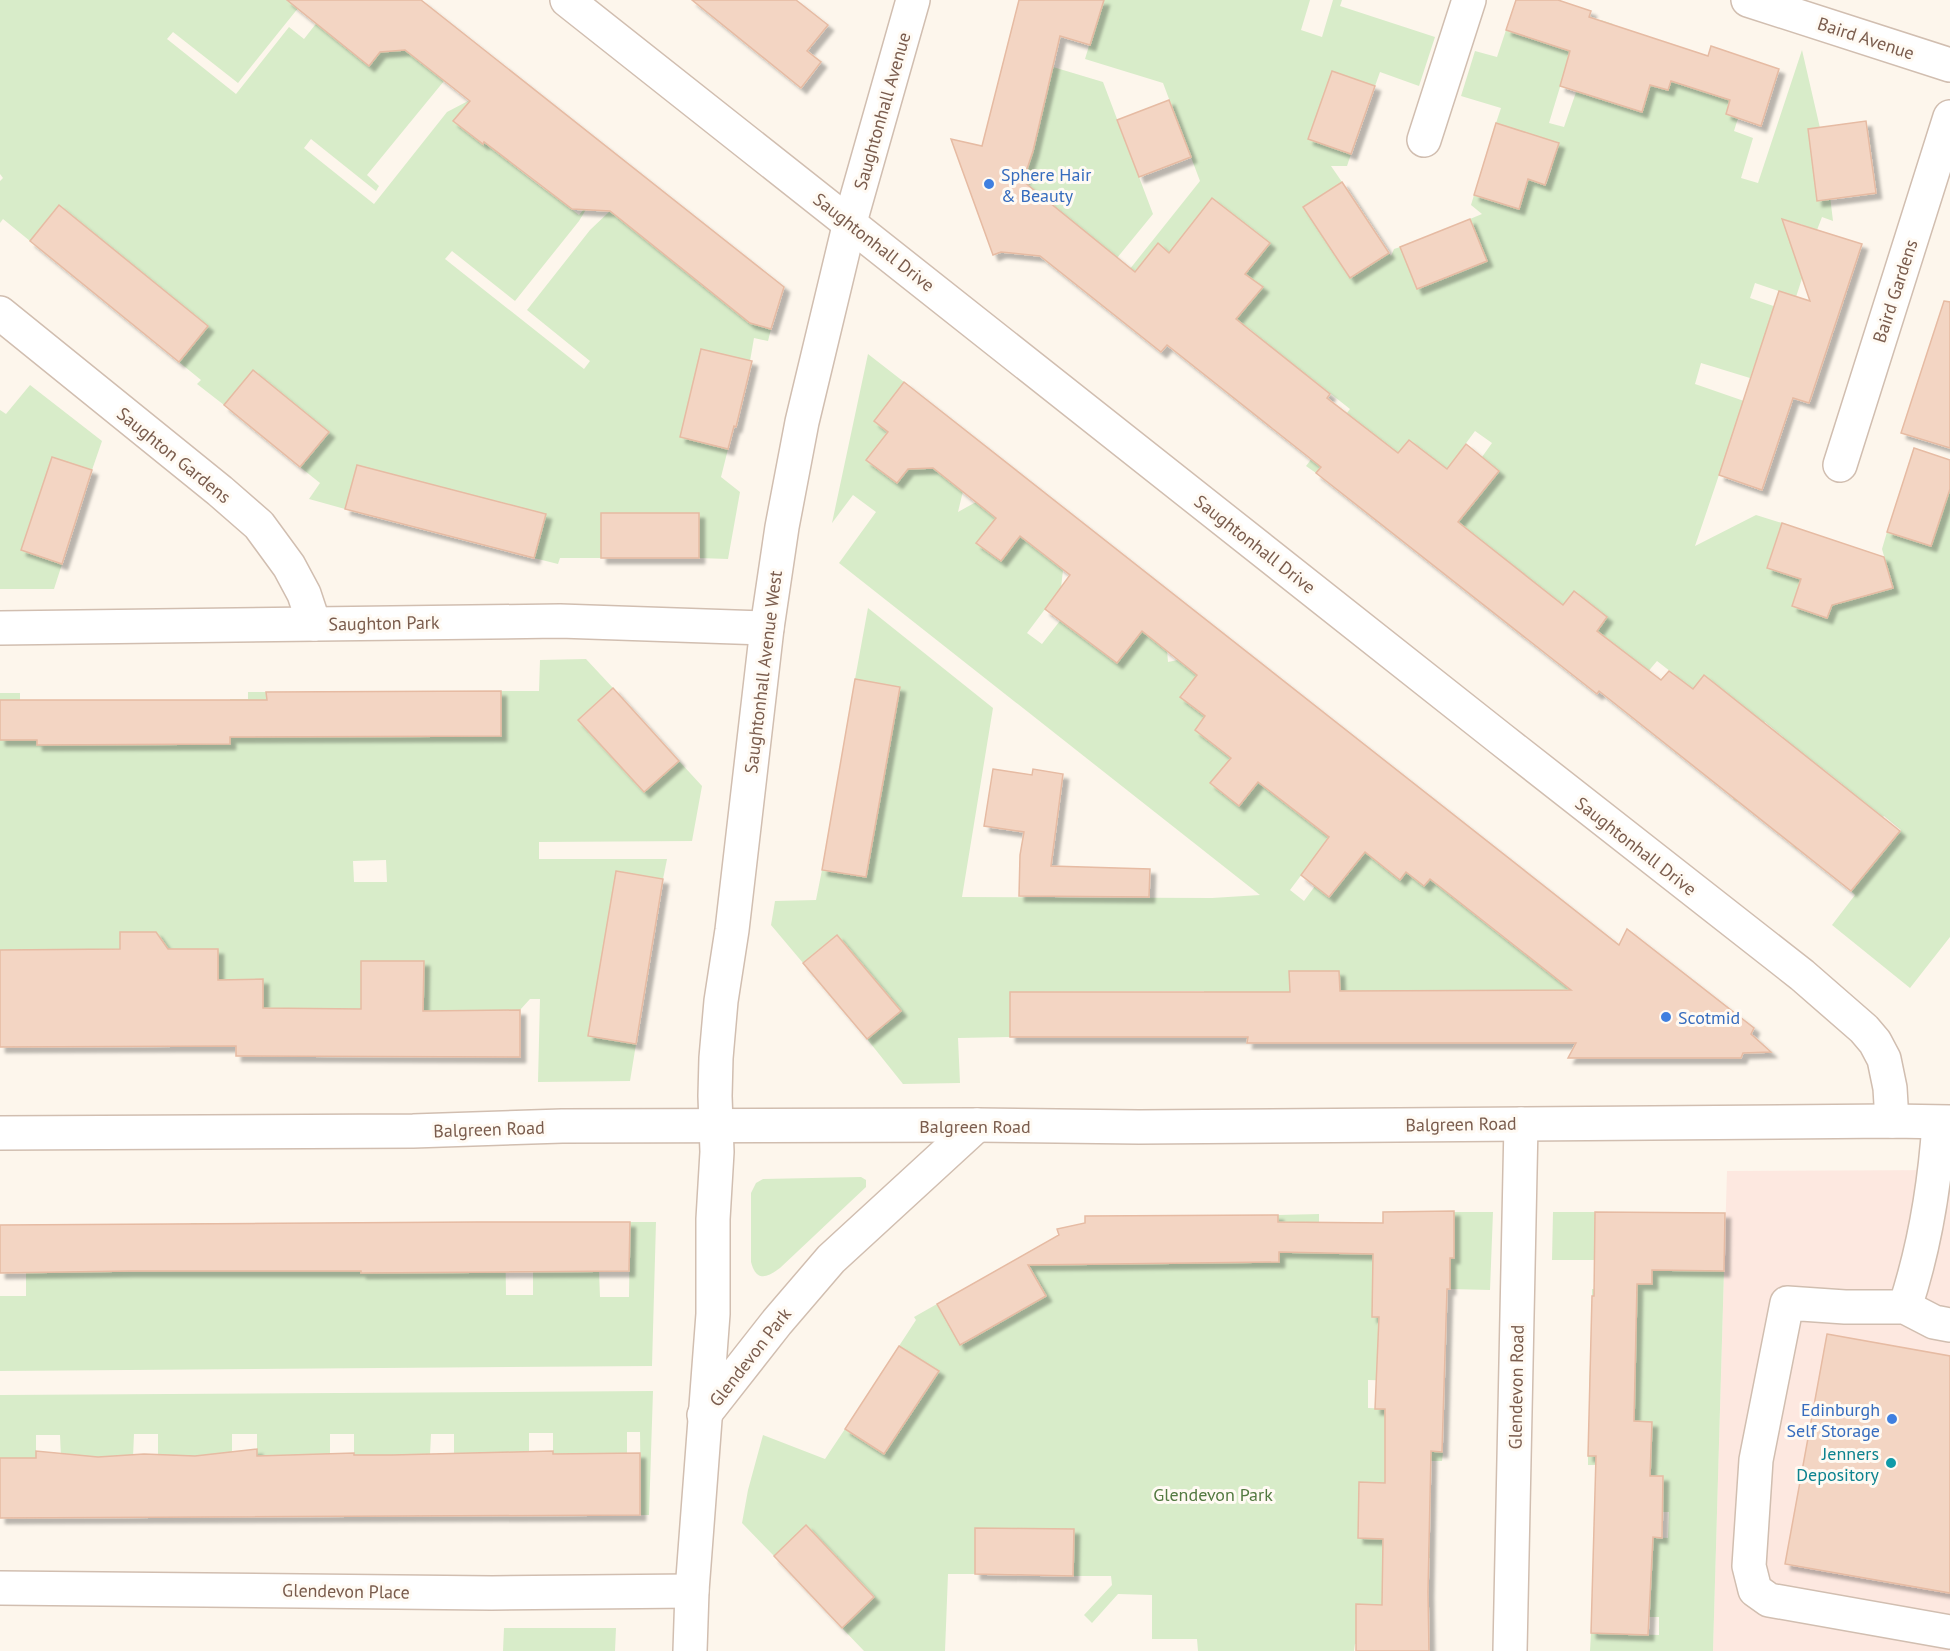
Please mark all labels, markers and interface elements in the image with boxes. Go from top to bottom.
street label: Baird Avenue [1815,12,1917,64]
street label: Saughtonhall Avenue [849,30,915,192]
place label: Sphere Hair & Beauty [1001,163,1091,207]
marker: Sphere Hair & Beauty [982,177,996,191]
street label: Saughtonhall Drive [809,188,939,296]
street label: Baird Gardens [1867,236,1923,346]
street label: Saughton Gardens [112,402,236,508]
street label: Saughtonhall Drive [1190,490,1320,598]
street label: Saughtonhall Avenue West [739,569,787,775]
street label: Saughton Park [328,611,440,635]
street label: Saughtonhall Drive [1571,792,1701,900]
place label: Scotmid [1678,1006,1740,1029]
marker: Scotmid [1659,1010,1673,1024]
street label: Balgreen Road [1405,1112,1517,1136]
street label: Balgreen Road [919,1115,1031,1138]
street label: Balgreen Road [433,1116,545,1142]
street label: Glendevon Park [704,1303,796,1411]
street label: Glendevon Road [1503,1325,1529,1449]
place label: Edinburgh Self Storage [1787,1398,1880,1442]
marker: Edinburgh Self Storage [1885,1412,1899,1426]
place label: Jenners Depository [1796,1442,1880,1486]
marker: Jenners Depository [1884,1456,1898,1470]
park label: Glendevon Park [1153,1483,1273,1506]
street label: Glendevon Place [282,1578,410,1604]

